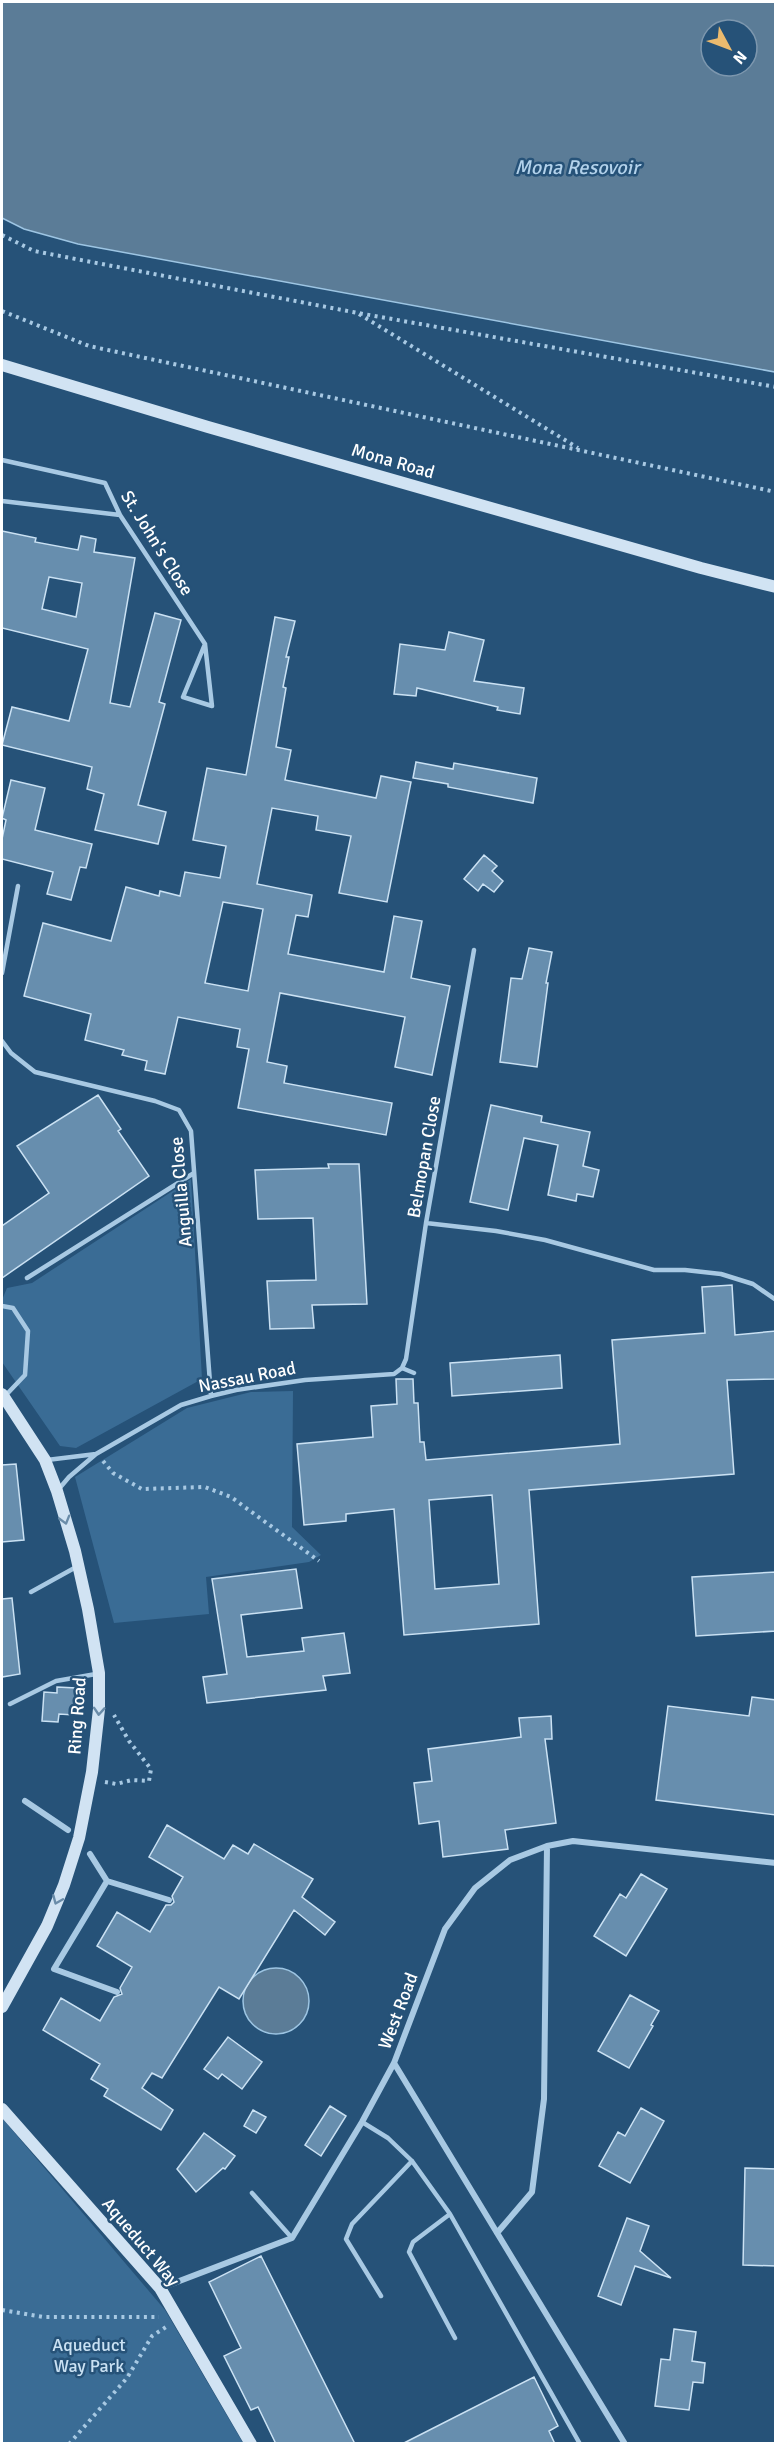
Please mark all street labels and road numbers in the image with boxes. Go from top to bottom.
street label: Mona Road [349,439,437,483]
street label: St. John's Close [116,486,198,600]
street label: Belmopan Close [402,1094,446,1220]
street label: Anguilla Close [165,1136,197,1248]
street label: Nassau Road [197,1357,297,1397]
street label: Ring Road [63,1677,91,1755]
street label: West Road [373,1970,423,2052]
street label: Aqueduct Way [97,2193,185,2291]

